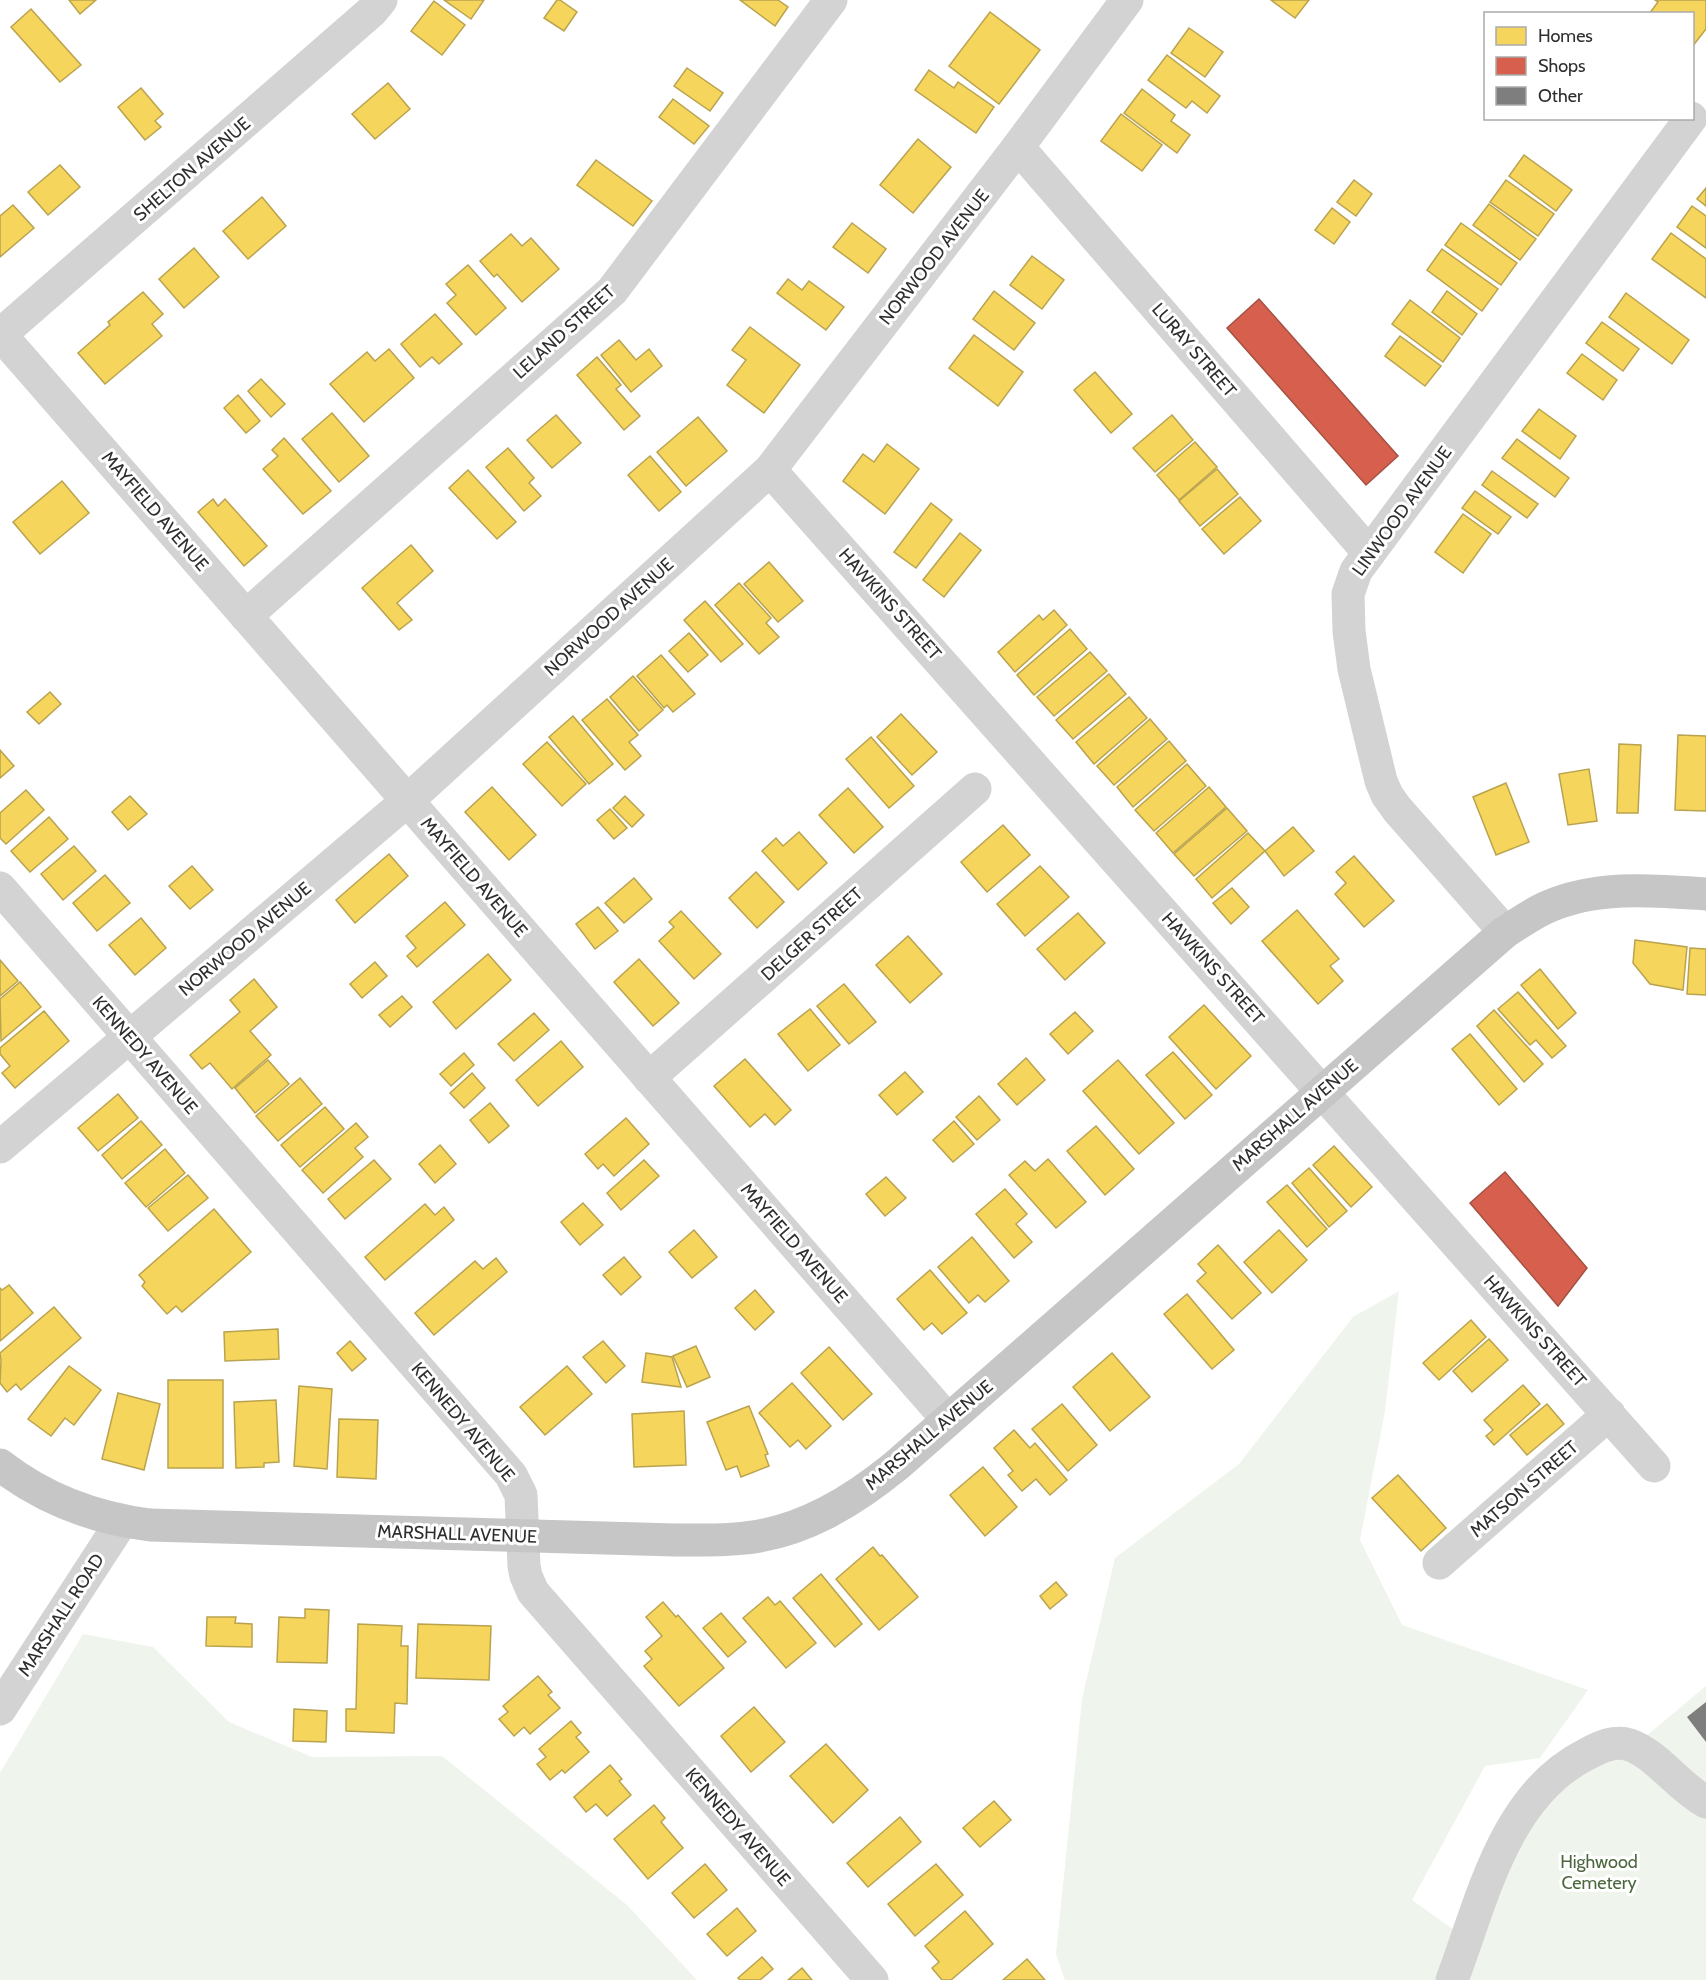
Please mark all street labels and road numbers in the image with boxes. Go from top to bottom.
street label: SHELTON AVENUE [129,112,255,226]
street label: NORWOOD AVENUE [874,185,994,329]
street label: LELAND STREET [509,280,620,383]
street label: LURAY STREET [1147,299,1241,402]
street label: LINWOOD AVENUE [1348,442,1456,580]
street label: MAYFIELD AVENUE [97,447,213,575]
street label: HAWKINS STREET [834,544,946,665]
street label: NORWOOD AVENUE [540,553,678,681]
street label: MAYFIELD AVENUE [416,813,532,941]
street label: NORWOOD AVENUE [174,877,316,1001]
street label: DELGER STREET [757,882,868,985]
street label: HAWKINS STREET [1157,908,1269,1029]
street label: KENNEDY AVENUE [88,992,202,1119]
street label: MARSHALL AVENUE [1227,1054,1363,1176]
street label: MAYFIELD AVENUE [736,1179,852,1307]
street label: HAWKINS STREET [1479,1271,1591,1392]
street label: KENNEDY AVENUE [407,1358,519,1486]
street label: MARSHALL AVENUE [861,1375,997,1495]
street label: MATSON STREET [1465,1436,1583,1542]
street label: MARSHALL AVENUE [377,1520,537,1548]
street label: MARSHALL ROAD [13,1550,109,1680]
street label: KENNEDY AVENUE [681,1764,795,1891]

